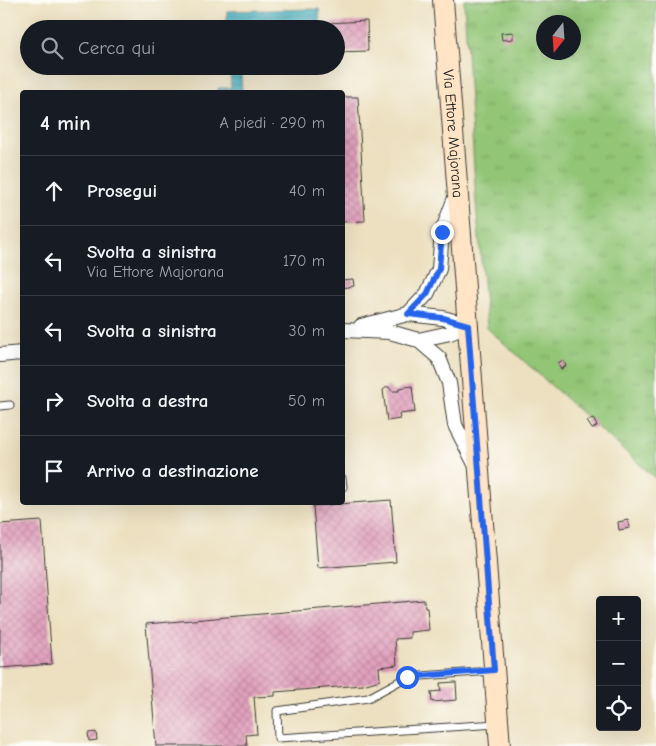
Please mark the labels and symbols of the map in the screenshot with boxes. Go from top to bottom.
north arrow [536,15,581,60]
street label: Via Ettore Majorana [439,69,467,199]
route end [431,221,454,244]
route start [396,666,419,689]

